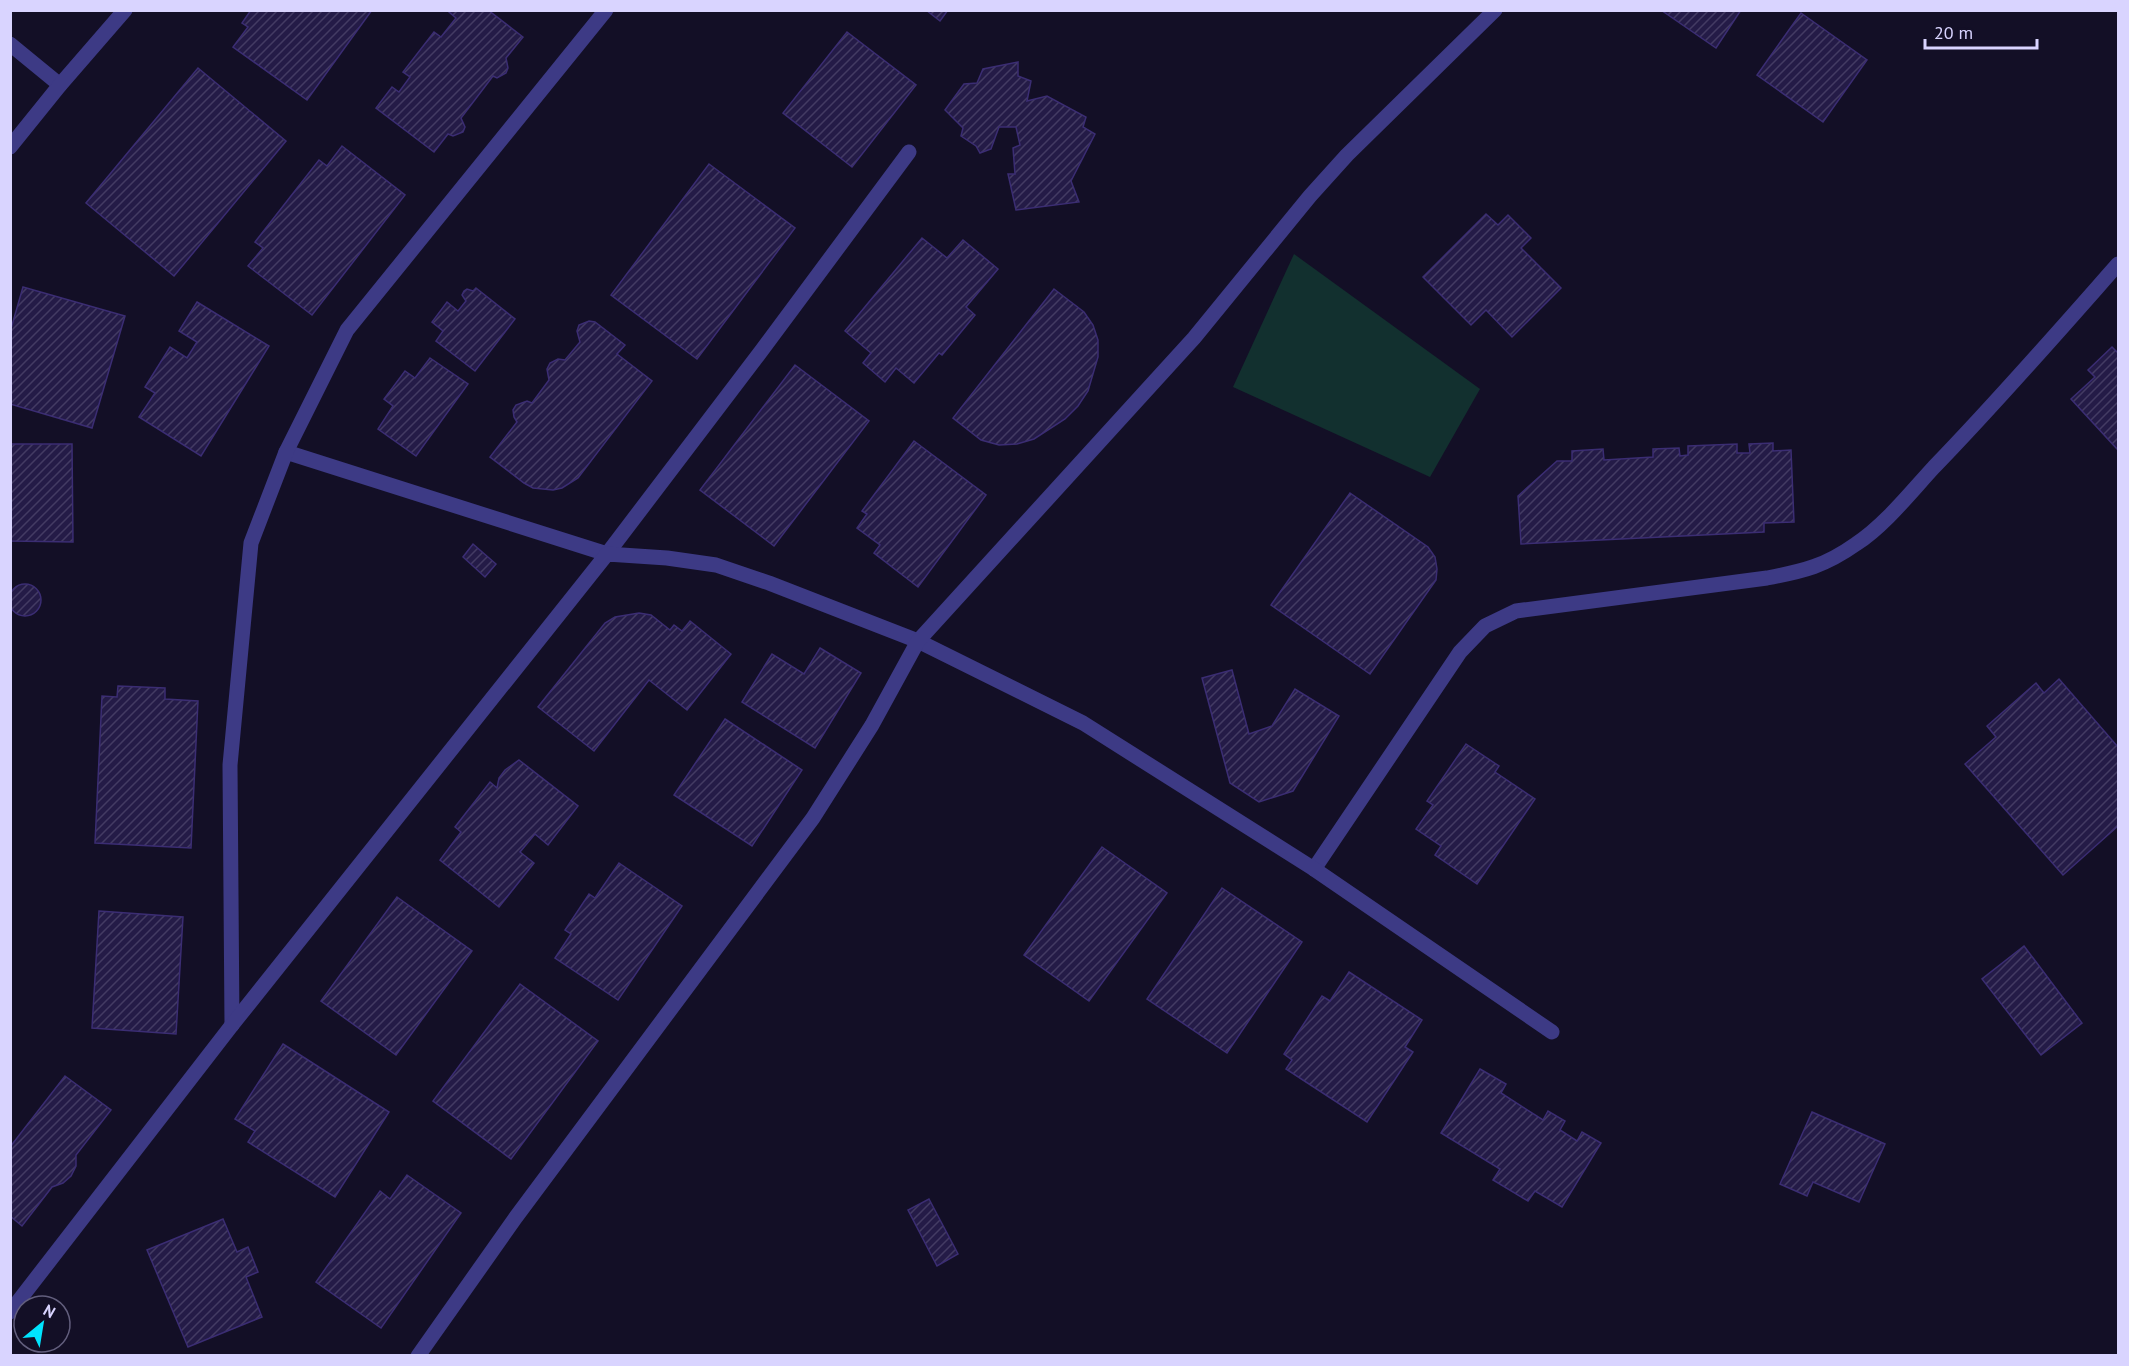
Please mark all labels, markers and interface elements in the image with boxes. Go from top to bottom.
scale bar [1925,12,2038,50]
text: 20 m [1934,21,1973,44]
north arrow [12,1294,72,1354]
text: N [40,1300,59,1322]

